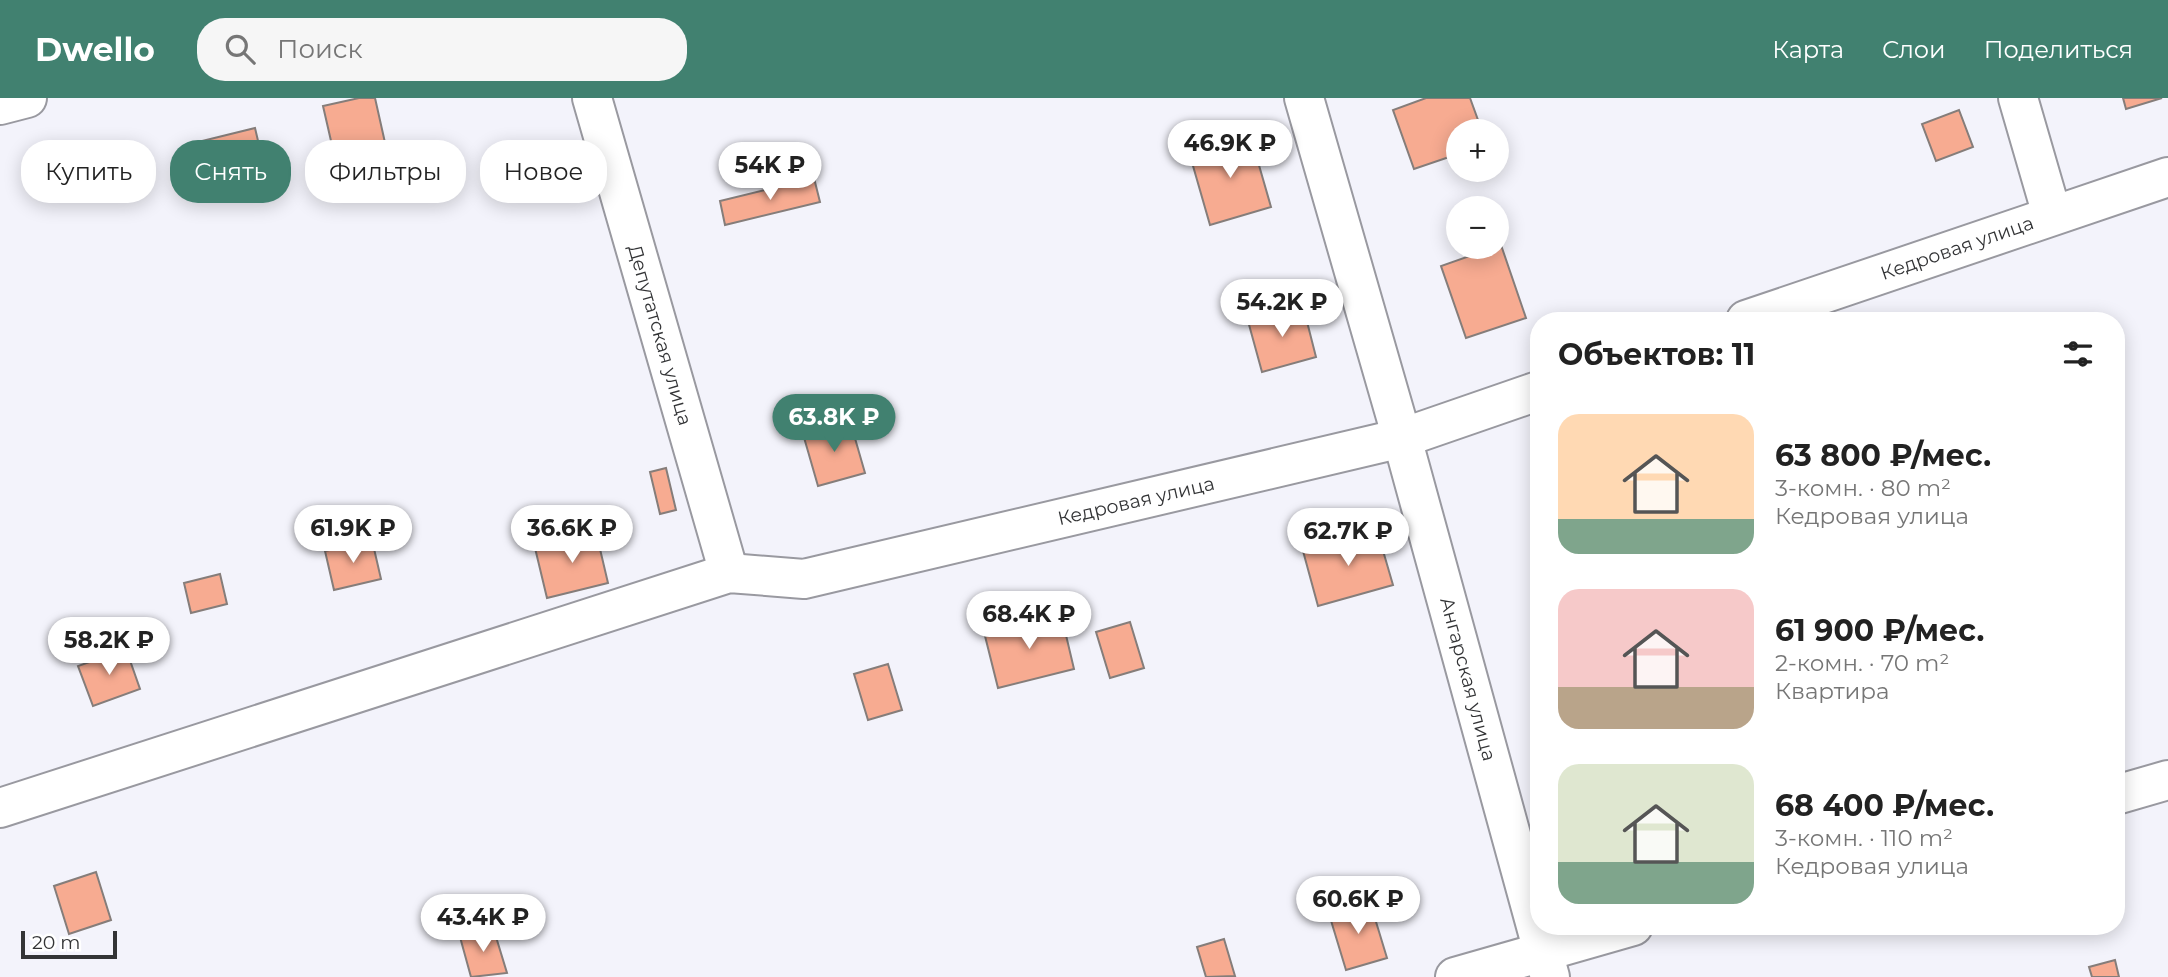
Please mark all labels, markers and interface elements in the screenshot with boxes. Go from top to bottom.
search box [197,18,687,81]
text: Dwello [35,29,155,69]
icon: search [221,30,259,68]
text: Поиск [277,33,363,65]
text: Карта [1772,35,1844,64]
text: Слои [1882,35,1946,64]
text: Поделиться [1984,35,2133,64]
map controls [1446,119,1509,259]
button: + [1446,119,1509,182]
pin: 46.9K ₽ [1165,120,1295,180]
text: 46.9K ₽ [1184,129,1276,157]
chip: Купить [21,140,156,203]
chip: Снять [170,140,291,203]
chip: Фильтры [305,140,466,203]
chip: Новое [480,140,607,203]
pin: 54K ₽ [721,142,819,202]
text: 54K ₽ [735,151,805,179]
button: − [1446,196,1509,259]
street label: Кедровая улица [1878,211,2036,285]
street label: Депутатская улица [623,242,697,428]
pin: 54.2K ₽ [1217,280,1347,339]
text: 54.2K ₽ [1236,288,1328,316]
icon: filters [2059,335,2097,373]
text: Объектов: 11 [1558,336,1755,373]
pin: 63.8K ₽ [769,394,899,454]
text: 63.8K ₽ [788,403,880,431]
text: 63 800 ₽/мес. [1775,437,1991,474]
icon: home [1614,442,1698,526]
street label: Кедровая улица [1055,472,1217,530]
text: 3-комн. · 80 m² [1775,474,1951,502]
text: Кедровая улица [1775,502,1969,530]
pin: 61.9K ₽ [288,505,418,565]
pin: 36.6K ₽ [507,505,637,565]
pin: 62.7K ₽ [1283,508,1413,568]
text: 61.9K ₽ [310,514,396,542]
text: 36.6K ₽ [527,514,617,542]
text: 62.7K ₽ [1303,517,1393,545]
pin: 68.4K ₽ [964,592,1094,651]
street label: Ангарская улица [1435,595,1501,763]
text: 68.4K ₽ [982,600,1076,628]
text: 61 900 ₽/мес. [1775,612,1984,649]
icon: home [1614,617,1698,701]
pin: 58.2K ₽ [44,618,174,677]
text: 58.2K ₽ [64,626,154,654]
text: 2-комн. · 70 m² [1775,649,1949,677]
text: Квартира [1775,677,1889,705]
text: 68 400 ₽/мес. [1775,787,1994,824]
icon: home [1614,792,1698,876]
text: 3-комн. · 110 m² [1775,824,1953,852]
text: Кедровая улица [1775,852,1969,880]
pin: 60.6K ₽ [1293,876,1423,936]
text: 60.6K ₽ [1312,885,1404,913]
pin: 43.4K ₽ [418,894,548,954]
text: 43.4K ₽ [437,903,529,931]
scale bar [21,928,117,960]
text: 20 m [32,931,80,954]

